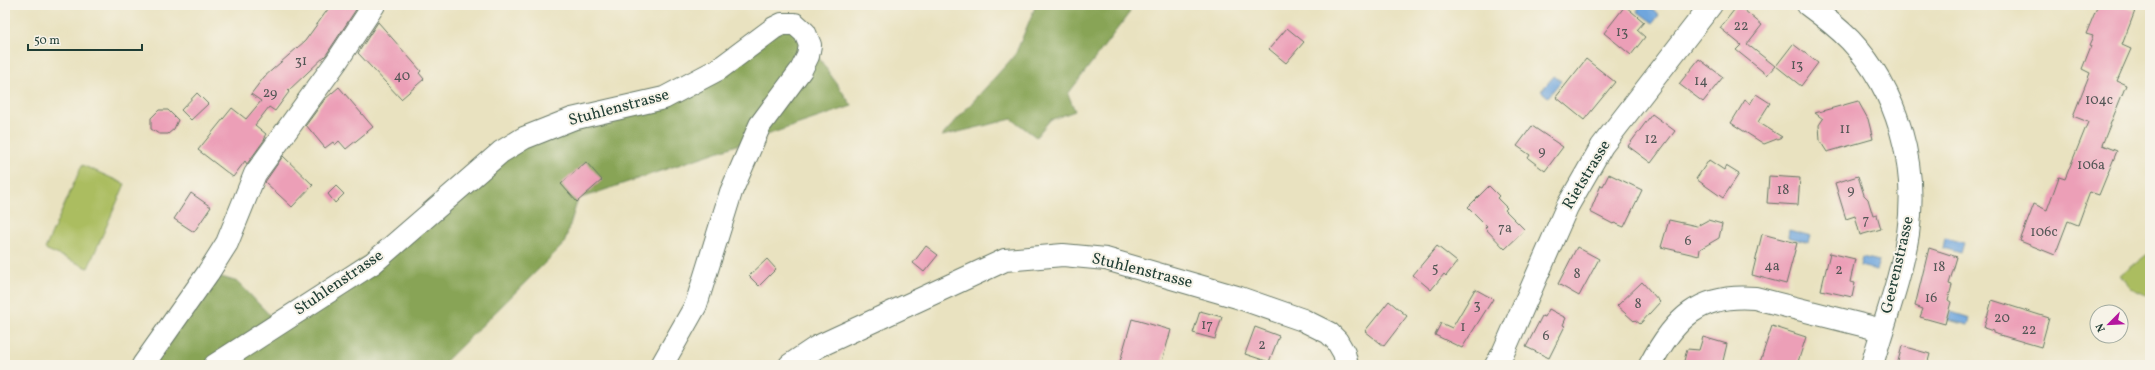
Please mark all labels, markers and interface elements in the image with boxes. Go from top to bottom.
house number: 22 [1733,17,1749,36]
house number: 13 [1616,23,1628,42]
scale bar [28,26,142,52]
text: 50 m [34,33,60,49]
house number: 31 [295,52,307,71]
house number: 13 [1791,56,1803,75]
house number: 40 [394,67,410,86]
house number: 14 [1694,72,1708,91]
house number: 29 [263,84,277,103]
street label: Stuhlenstrasse [566,84,672,132]
house number: 104c [2085,91,2113,110]
house number: 11 [1840,120,1850,139]
house number: 12 [1645,130,1657,149]
street label: Rietstrasse [1558,136,1616,214]
house number: 9 [1538,142,1546,161]
house number: 106a [2077,156,2105,175]
house number: 18 [1777,181,1789,200]
house number: 9 [1847,181,1855,200]
house number: 7 [1863,211,1870,230]
street label: Geerenstrasse [1876,214,1920,316]
house number: 7a [1498,219,1512,238]
house number: 106c [2030,223,2058,242]
house number: 6 [1684,232,1692,251]
street label: Stuhlenstrasse [290,245,388,321]
street label: Stuhlenstrasse [1089,248,1195,294]
house number: 4a [1764,257,1780,276]
house number: 18 [1933,258,1945,277]
house number: 5 [1432,259,1438,278]
house number: 2 [1835,261,1843,280]
house number: 8 [1573,265,1581,284]
house number: 16 [1925,289,1937,308]
house number: 8 [1634,295,1642,314]
house number: 3 [1473,296,1481,315]
north arrow [2089,304,2129,344]
house number: 20 [1994,309,2010,328]
house number: 17 [1201,316,1213,335]
house number: 1 [1460,318,1466,337]
house number: 22 [2021,321,2037,340]
text: N [2093,321,2110,334]
house number: 6 [1542,327,1550,346]
house number: 2 [1258,336,1266,355]

